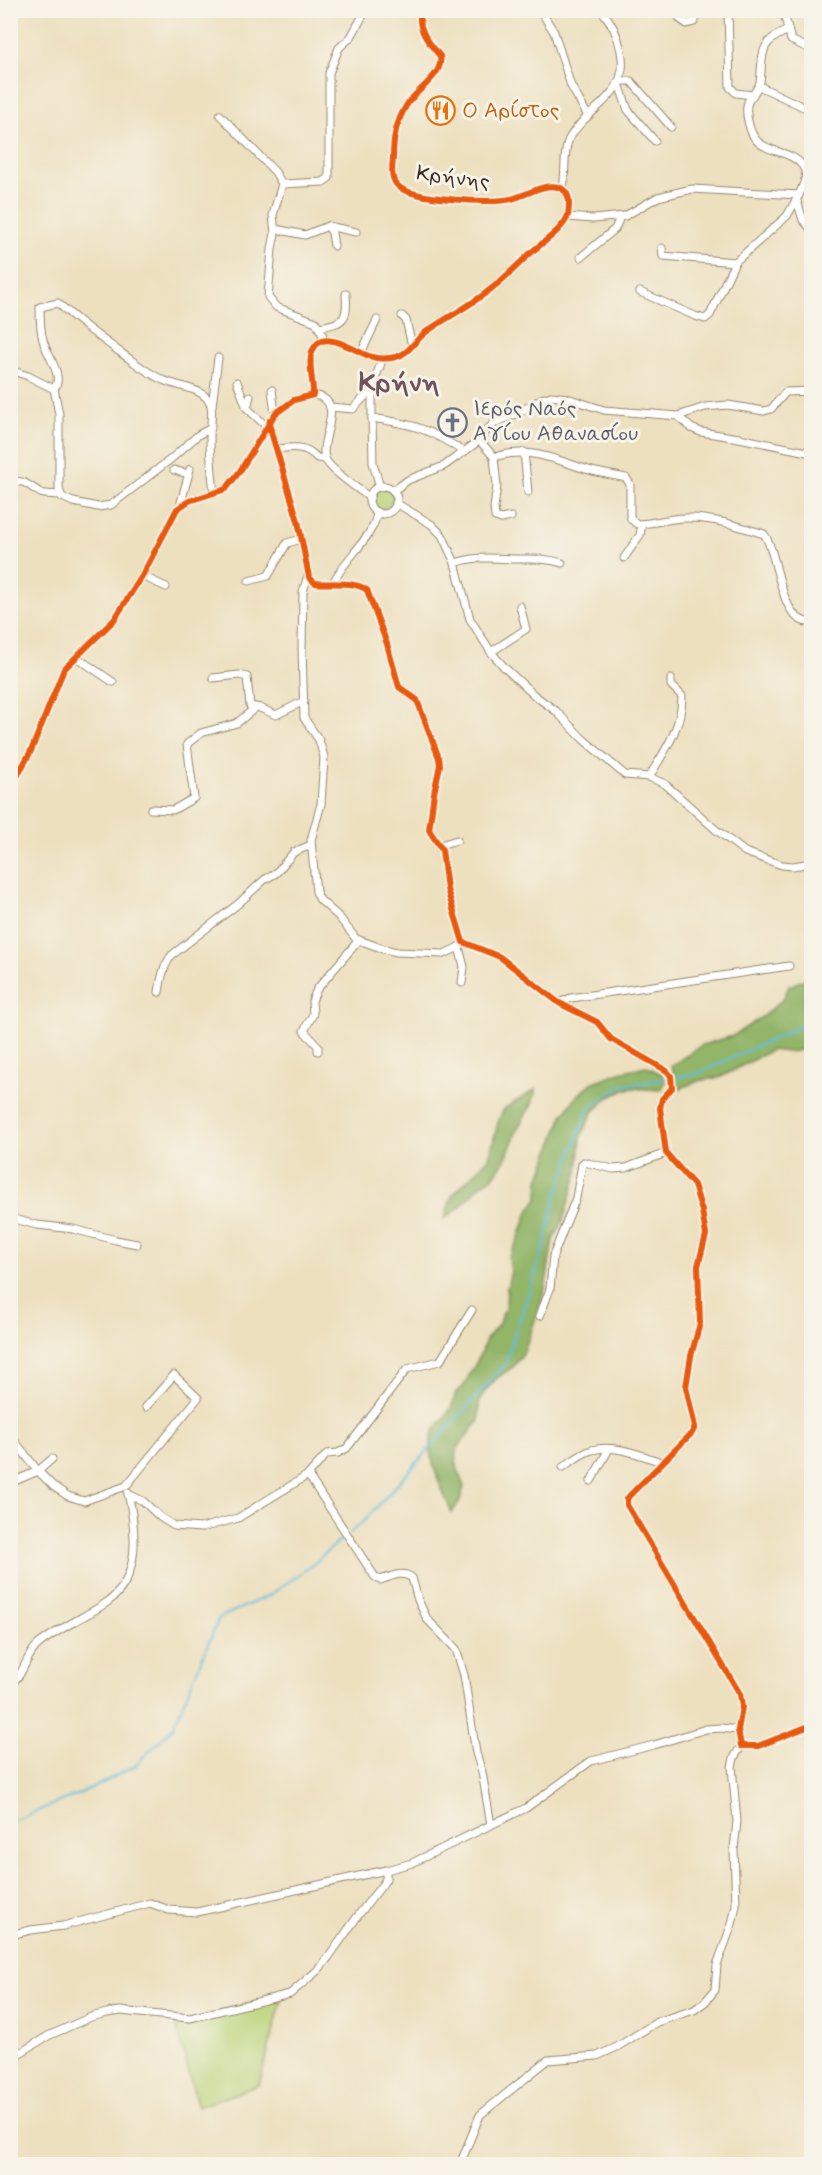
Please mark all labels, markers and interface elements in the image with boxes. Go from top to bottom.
restaurant icon: Ο Αρίστος [425,95,457,127]
place label: Ο Αρίστος [462,97,559,125]
street label: Κρήνης [415,160,491,196]
district label: Κρήνη [358,365,440,402]
place label: Ιερός Ναός Αγίου Αθανασίου [473,395,638,448]
church icon: Ιερός Ναός Αγίου Αθανασίου [436,406,468,438]

